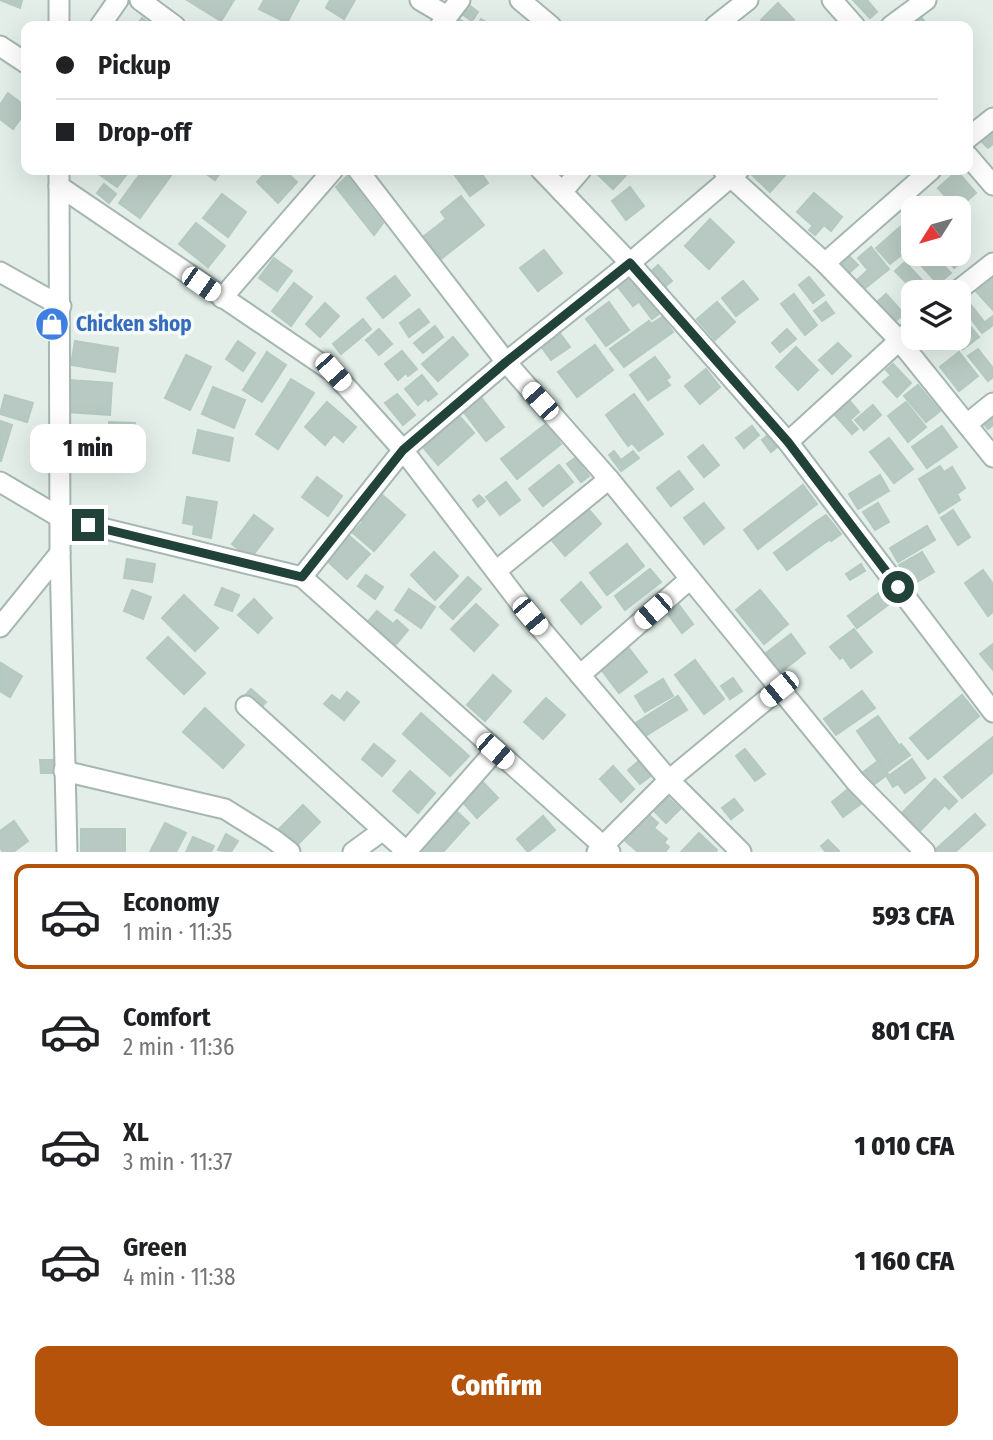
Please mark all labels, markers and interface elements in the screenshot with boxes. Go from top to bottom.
text: Pickup [98,50,171,81]
text: Drop-off [98,117,191,148]
north arrow [901,196,971,266]
map controls [901,196,971,350]
car [178,263,225,305]
button: layers [901,280,971,350]
shop icon: Chicken shop [33,305,71,343]
place label: Chicken shop [76,311,192,337]
car [312,349,355,395]
car [519,378,562,424]
callout: 1 min [30,424,146,472]
text: 1 min [63,434,113,462]
route end [72,509,104,541]
route start [882,571,914,603]
car [631,589,676,633]
car [509,593,552,639]
car [757,668,802,710]
car [473,729,518,773]
icon: car [39,885,102,948]
text: Economy [123,887,219,918]
text: 593 CFA [872,901,954,932]
text: 1 min · 11:35 [123,918,232,946]
icon: car [39,1000,102,1063]
text: Comfort [123,1002,211,1033]
text: 801 CFA [872,1016,954,1047]
text: 2 min · 11:36 [123,1033,234,1061]
icon: car [39,1115,102,1178]
text: XL [123,1117,149,1148]
text: 1 010 CFA [855,1131,954,1162]
text: 3 min · 11:37 [123,1148,232,1176]
icon: car [39,1230,102,1293]
text: Green [123,1232,187,1263]
text: 1 160 CFA [855,1246,954,1277]
text: 4 min · 11:38 [123,1263,235,1291]
button: Confirm [35,1346,958,1426]

